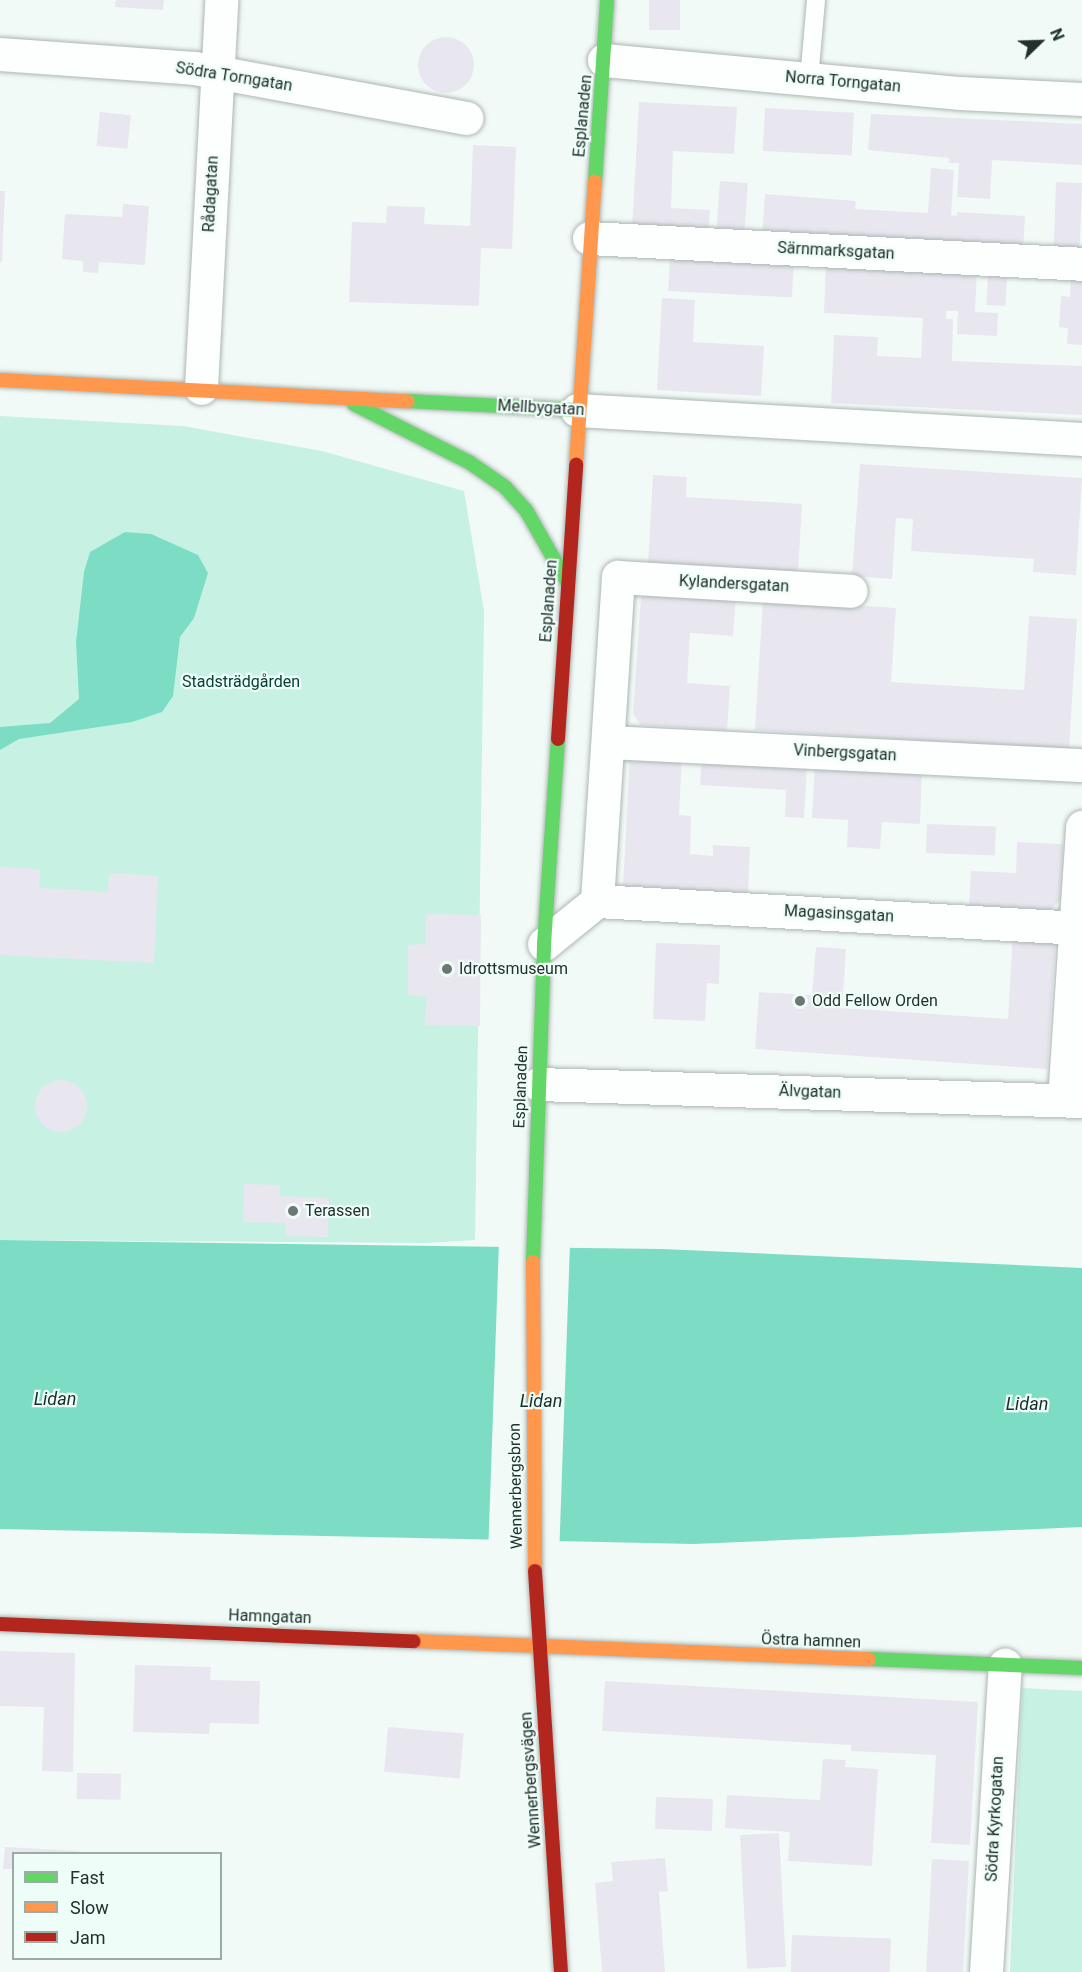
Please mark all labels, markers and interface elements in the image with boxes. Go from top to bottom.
north arrow [1010,12,1070,72]
text: N [1046,26,1068,44]
street label: Södra Torngatan [174,58,294,96]
street label: Norra Torngatan [784,67,902,97]
street label: Esplanaden [570,74,596,158]
street label: Rådagatan [199,155,223,233]
street label: Särnmarksgatan [777,238,895,264]
street label: Mellbygatan [497,396,585,420]
street label: Esplanaden [537,559,561,643]
street label: Kylandersgatan [678,572,790,596]
park label: Stadsträdgården [182,672,300,692]
street label: Vinbergsgatan [793,741,897,765]
street label: Magasinsgatan [784,902,894,926]
place label: Idrottsmuseum [459,959,568,979]
marker: Idrottsmuseum [440,962,454,976]
place label: Odd Fellow Orden [812,991,938,1011]
marker: Odd Fellow Orden [793,994,807,1008]
street label: Esplanaden [510,1045,532,1129]
street label: Älvgatan [778,1081,842,1103]
place label: Terassen [305,1201,370,1221]
marker: Terassen [286,1204,300,1218]
water label: Lidan [34,1388,76,1410]
water label: Lidan [520,1390,562,1412]
water label: Lidan [1006,1393,1048,1415]
street label: Wennerbergsbron [505,1423,527,1549]
street label: Hamngatan [228,1606,312,1628]
street label: Östra hamnen [761,1630,861,1652]
street label: Wennerbergsvägen [517,1711,545,1849]
street label: Södra Kyrkogatan [982,1756,1008,1882]
legend [12,1852,222,1960]
text: Fast [70,1867,105,1888]
text: Slow [70,1897,109,1918]
text: Jam [70,1927,106,1948]

